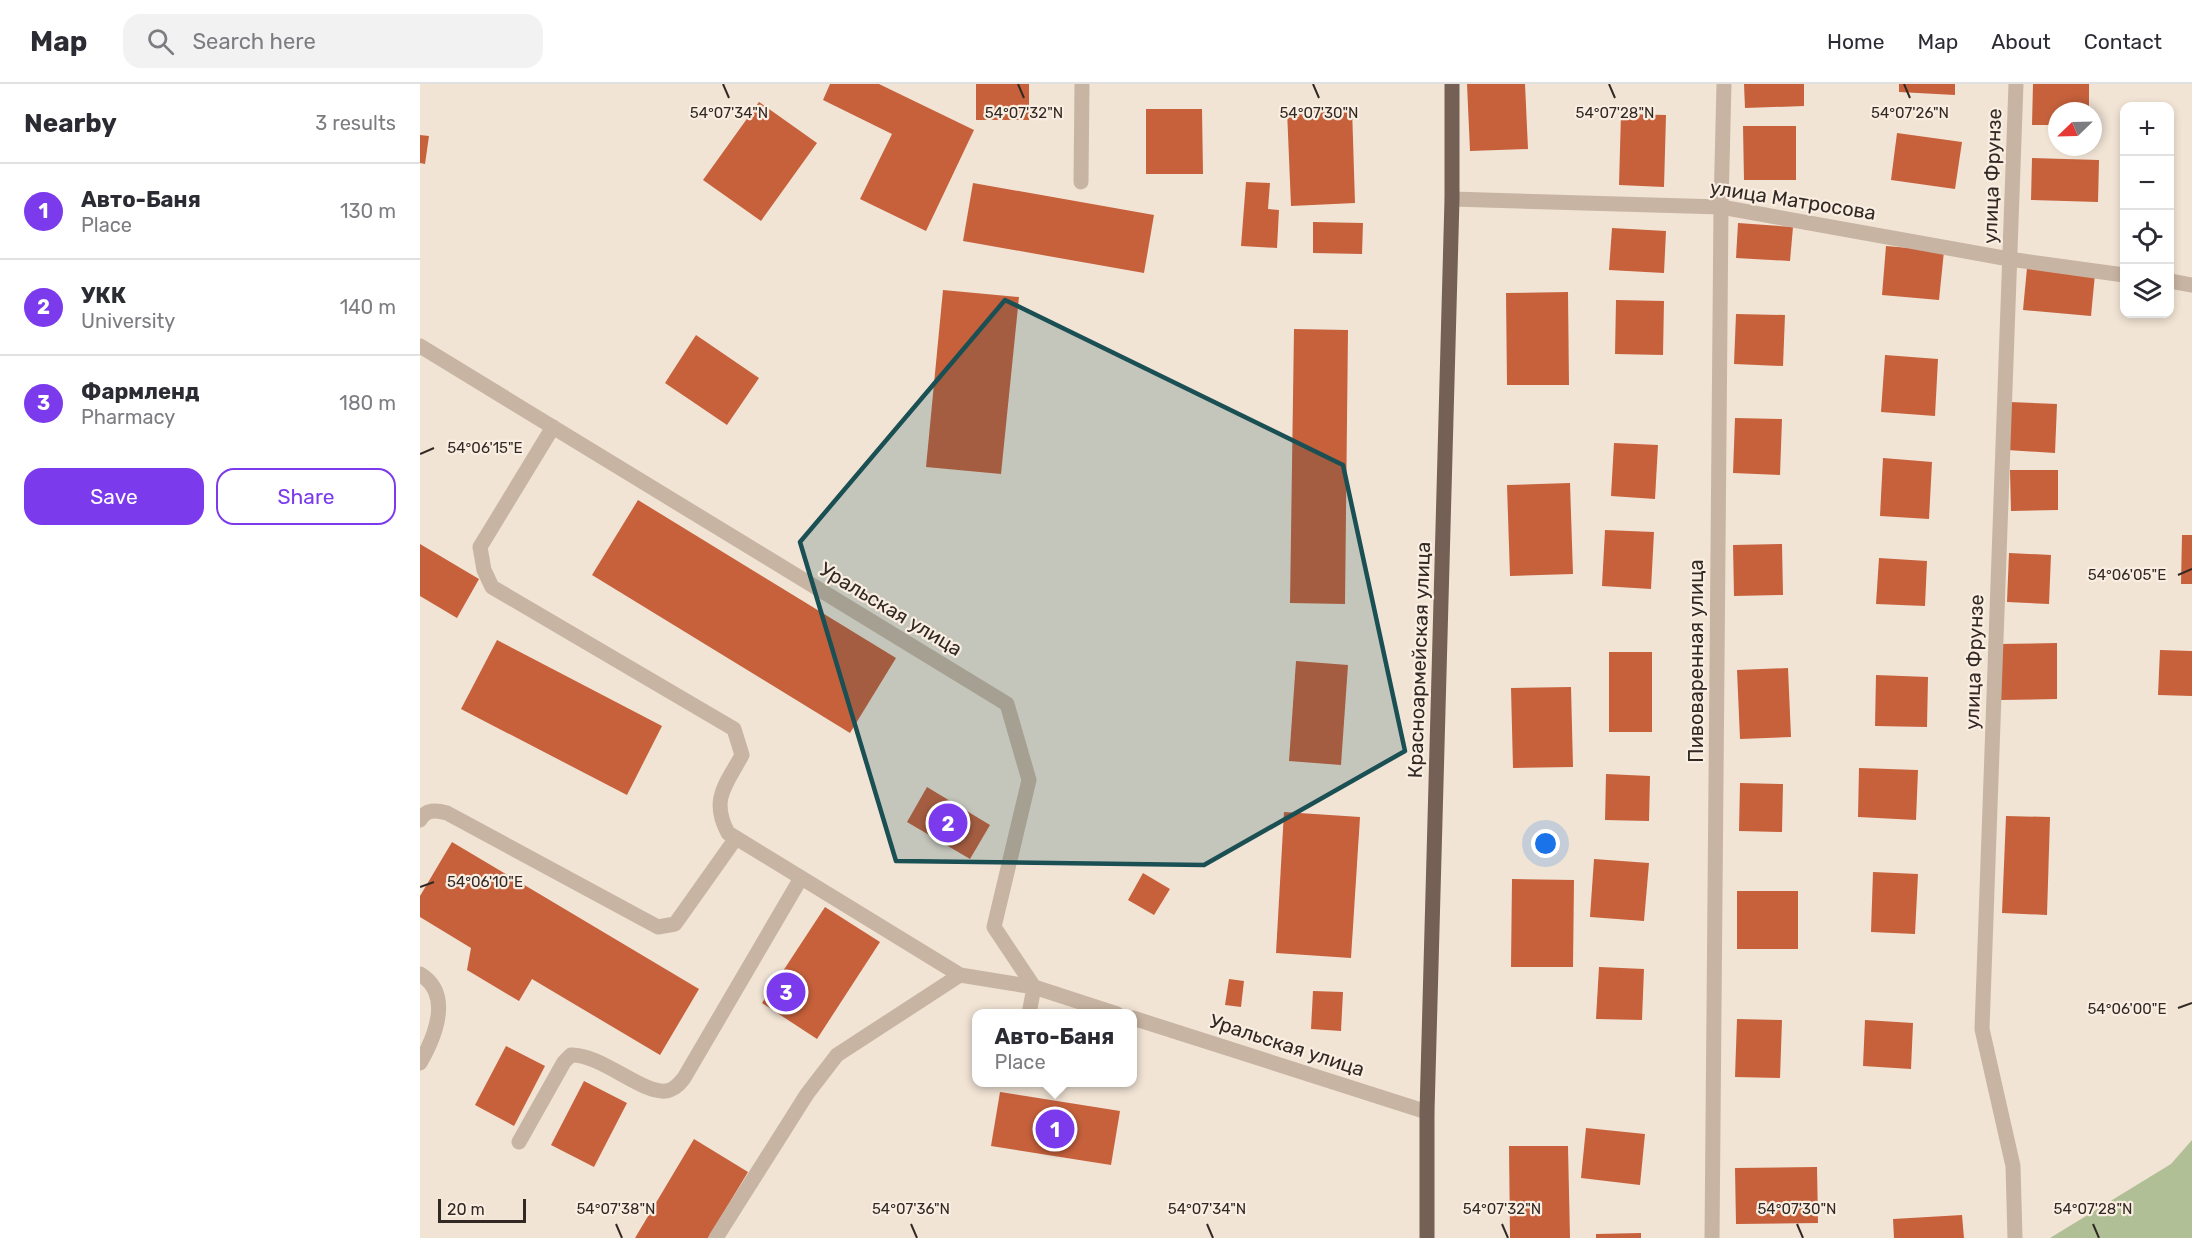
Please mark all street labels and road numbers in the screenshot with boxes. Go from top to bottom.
street label: улица Фрунзе [1978,108,2006,244]
street label: улица Матросова [1708,175,1878,225]
street label: Красноармейская улица [1403,541,1435,779]
street label: Уральская улица [816,557,966,661]
street label: Пивоваренная улица [1684,559,1708,763]
street label: улица Фрунзе [1960,594,1988,730]
street label: Уральская улица [1206,1009,1368,1081]

